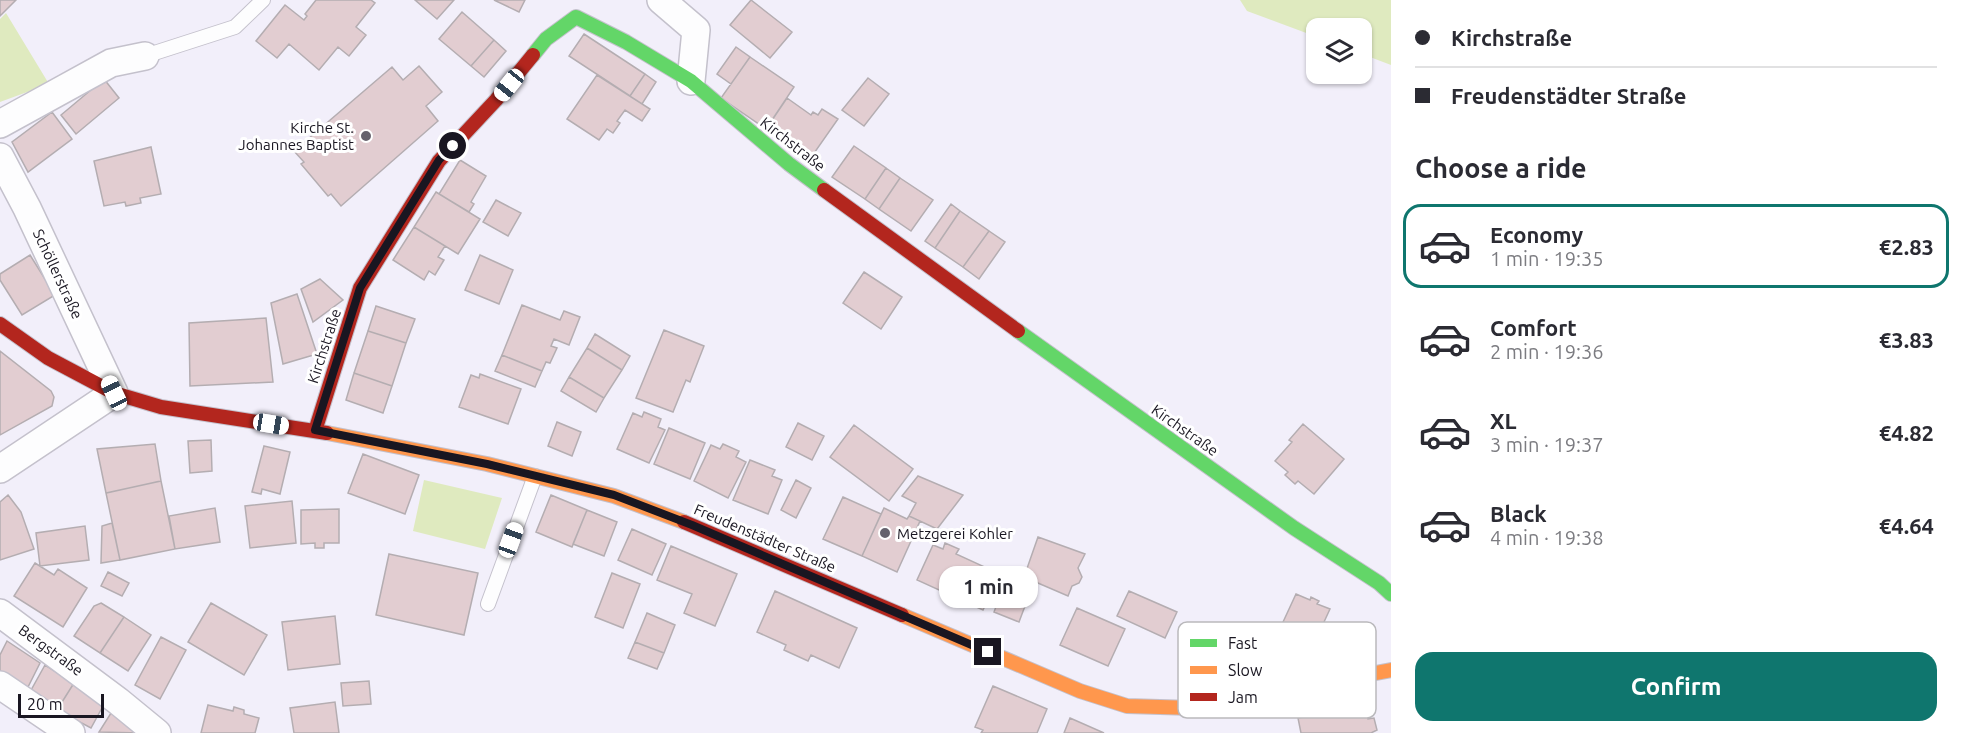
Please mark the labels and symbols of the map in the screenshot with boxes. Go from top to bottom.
car [491,65,527,105]
street label: Kirchstraße [757,113,829,175]
place label: Kirche St. Johannes Baptist [238,119,354,153]
marker: Kirche St. Johannes Baptist [359,129,373,143]
route start [439,132,466,159]
street label: Schöllerstraße [30,226,86,322]
street label: Kirchstraße [304,307,344,385]
car [98,373,130,413]
street label: Kirchstraße [1148,401,1222,459]
car [252,412,290,436]
street label: Freudenstädter Straße [692,500,838,576]
car [496,520,526,560]
place label: Metzgerei Kohler [897,525,1013,542]
marker: Metzgerei Kohler [878,526,892,540]
callout: 1 min [938,565,1038,607]
street label: Bergstraße [16,621,86,679]
legend [1178,622,1376,718]
text: Fast [1228,634,1258,652]
route end [974,638,1001,665]
text: Slow [1228,661,1263,679]
text: Jam [1228,688,1258,706]
scale bar [18,691,104,718]

